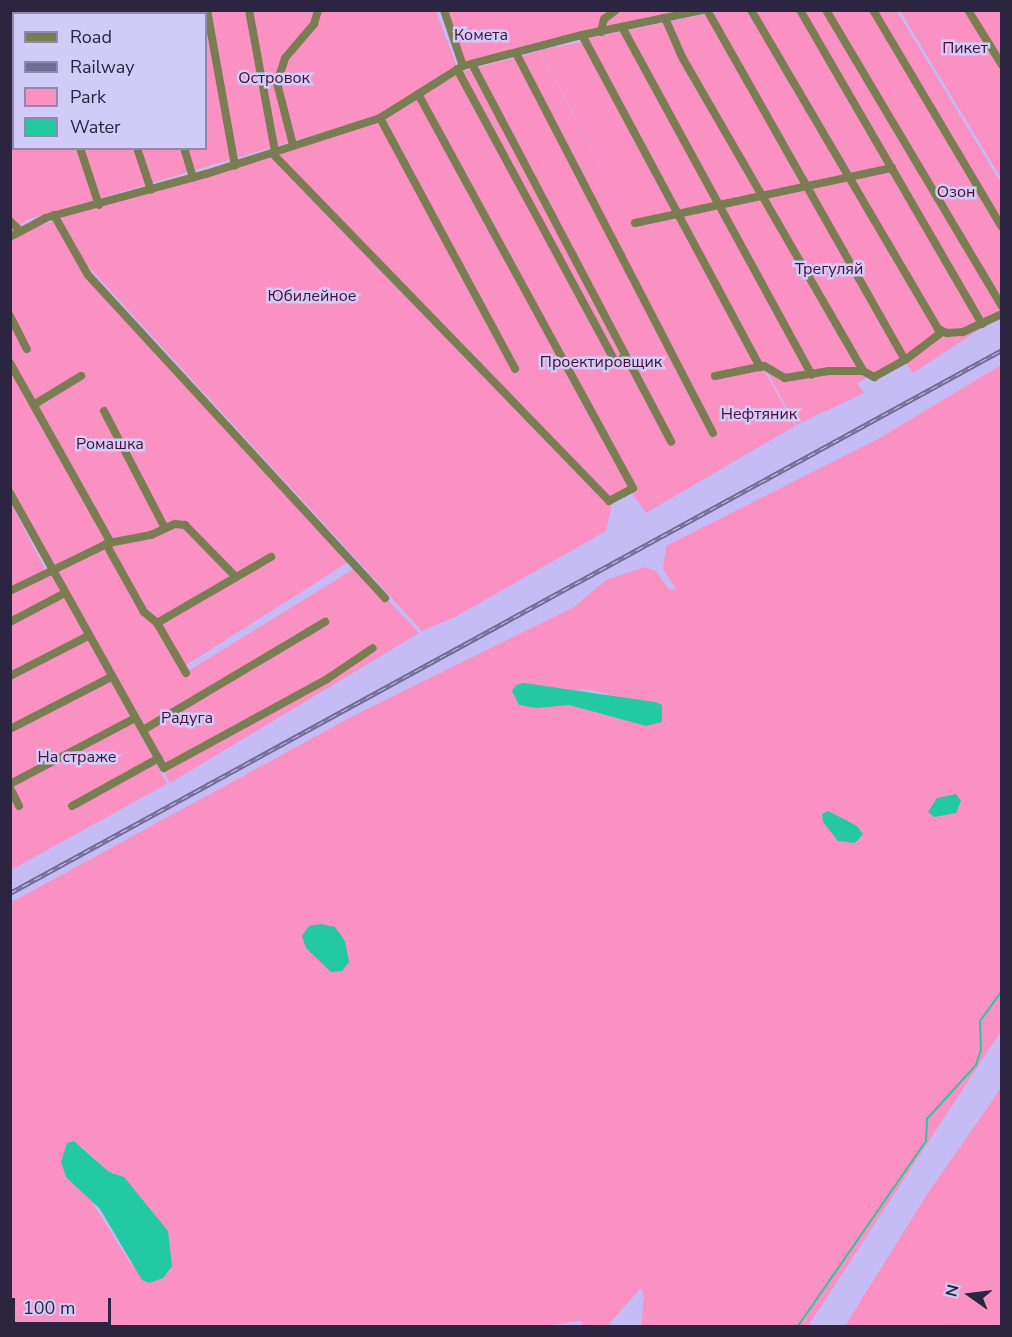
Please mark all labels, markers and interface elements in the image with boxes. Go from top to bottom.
legend [12,12,207,150]
text: Road [70,25,112,49]
park label: Комета [454,25,508,45]
park label: Пикет [942,38,988,58]
text: Railway [70,55,135,79]
park label: Островок [238,68,310,88]
text: Park [70,85,106,109]
text: Water [70,115,121,139]
park label: Озон [937,182,975,202]
park label: Трегуляй [795,259,863,279]
park label: Юбилейное [268,286,356,306]
park label: Проектировщик [540,352,662,372]
park label: Нефтяник [721,404,797,424]
park label: Ромашка [76,434,144,454]
park label: Радуга [161,708,213,728]
park label: На страже [38,747,116,767]
north arrow [940,1265,1000,1325]
text: N [940,1282,965,1299]
scale bar [15,1286,114,1324]
text: 100 m [23,1296,75,1320]

